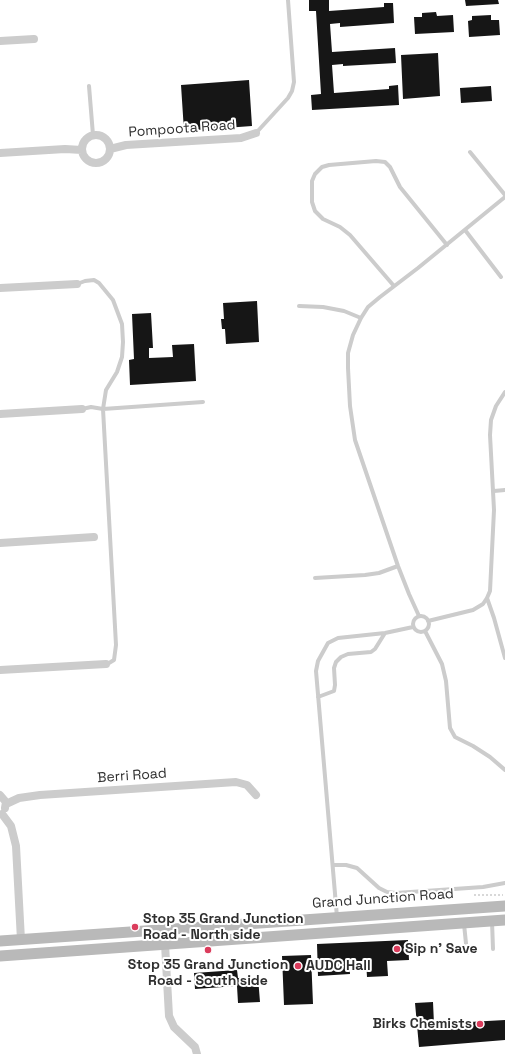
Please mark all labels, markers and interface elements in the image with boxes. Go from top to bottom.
street label: Pompoota Road [128,117,236,141]
street label: Berri Road [97,765,167,787]
street label: Grand Junction Road [312,886,454,912]
place label: Stop 35 Grand Junction Road - North side [143,911,304,944]
marker: Stop 35 Grand Junction Road - North side [130,922,140,932]
place label: Sip n' Save [405,941,477,957]
marker: Sip n' Save [392,944,402,954]
marker: Stop 35 Grand Junction Road - South side [203,945,213,955]
place label: Stop 35 Grand Junction Road - South side [128,957,288,990]
place label: AUDC Hall [306,958,371,974]
marker: AUDC Hall [293,961,303,971]
place label: Birks Chemists [373,1016,472,1032]
marker: Birks Chemists [475,1019,485,1029]

